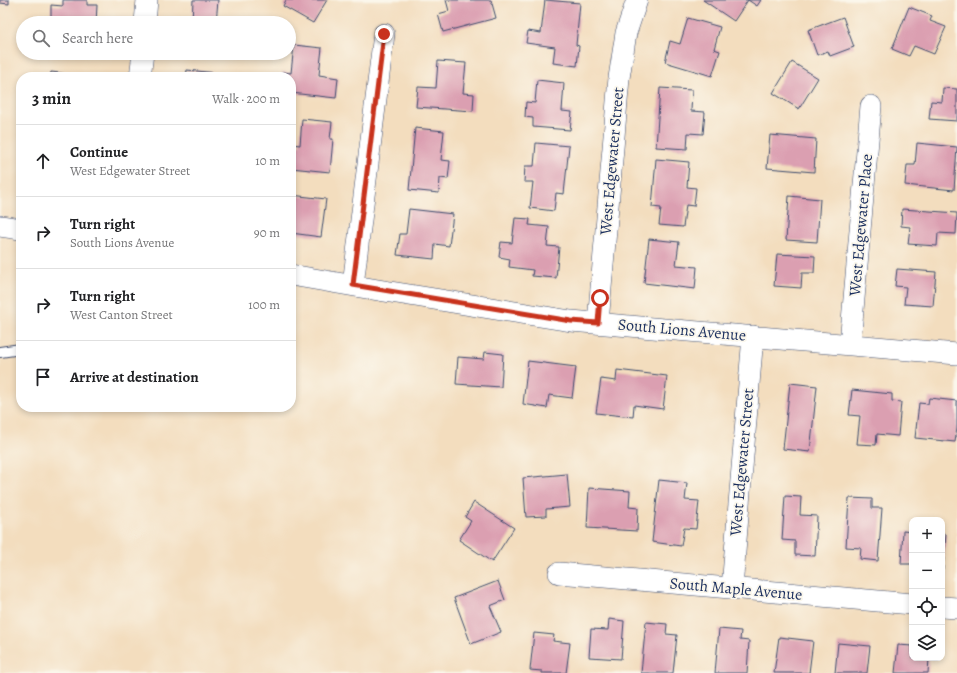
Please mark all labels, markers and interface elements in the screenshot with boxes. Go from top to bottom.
search box [16,16,296,60]
route end [375,25,393,43]
icon: search [30,27,52,49]
text: Search here [62,28,133,48]
street label: West Edgewater Street [594,86,629,237]
text: 3 min [32,87,71,110]
text: Walk · 200 m [212,90,280,107]
text: Continue [70,142,128,162]
icon: ahead [32,150,54,172]
text: 10 m [255,152,280,169]
street label: West Edgewater Place [844,153,878,298]
text: West Edgewater Street [70,162,190,179]
text: Turn right [70,214,135,234]
icon: right [32,222,54,244]
text: 90 m [254,224,280,241]
text: South Lions Avenue [70,234,174,251]
text: Turn right [70,286,135,306]
route start [591,289,609,307]
icon: right [32,294,54,316]
text: 100 m [248,296,280,313]
text: West Canton Street [70,306,173,323]
street label: South Lions Avenue [617,313,747,347]
icon: arrive [32,366,54,388]
text: Arrive at destination [70,367,199,387]
street label: West Edgewater Street [724,387,759,538]
map controls [909,517,945,661]
button: + [909,517,945,553]
button: − [909,553,945,589]
street label: South Maple Avenue [669,572,803,606]
button: locate [909,589,945,625]
button: layers [909,625,945,661]

